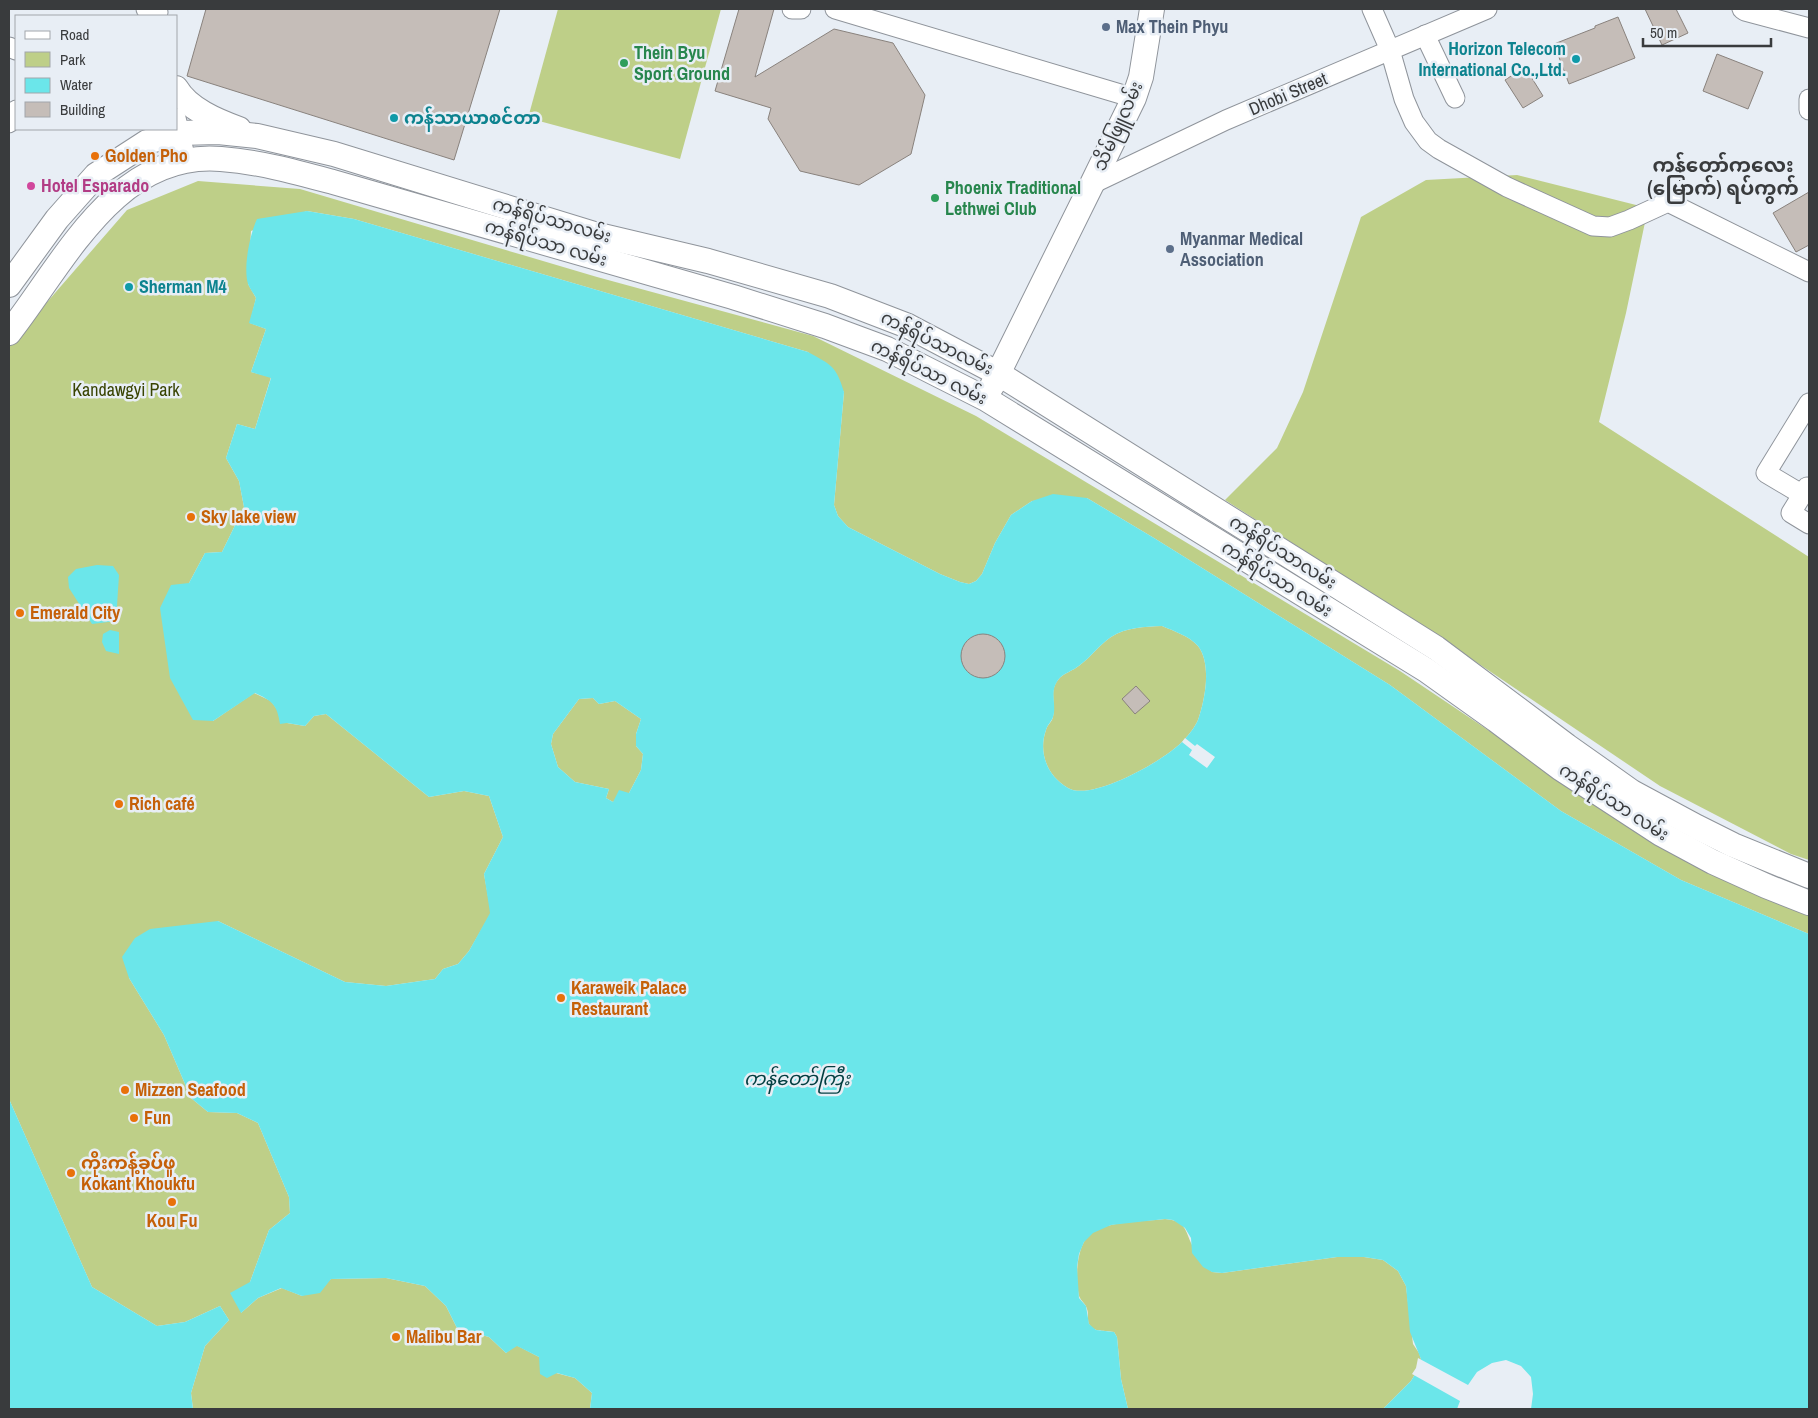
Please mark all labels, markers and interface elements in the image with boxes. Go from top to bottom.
place label: Max Thein Phyu [1116,14,1228,39]
legend [15,15,178,130]
scale bar [1643,15,1770,47]
marker: Max Thein Phyu [1100,21,1112,33]
text: 50 m [1650,22,1677,43]
text: Road [60,24,89,45]
place label: Horizon Telecom International Co.,Ltd. [1418,36,1566,82]
place label: Thein Byu Sport Ground [634,40,730,86]
text: Park [60,49,86,70]
marker: Horizon Telecom International Co.,Ltd. [1570,53,1582,65]
marker: Thein Byu Sport Ground [618,57,630,69]
street label: Dhobi Street [1245,66,1331,121]
text: Water [60,74,92,95]
street label: သိမ်ဖြူလမ်း [1086,77,1151,176]
text: Building [60,99,105,120]
place label: ကန်သာယာစင်တာ [404,105,541,132]
marker: ကန်သာယာစင်တာ [388,112,400,124]
place label: Golden Pho [105,143,188,168]
marker: Golden Pho [89,150,101,162]
district label: ကန်တော်ကလေး (မြောက်) ရပ်ကွက် [1647,151,1799,204]
place label: Hotel Esparado [41,173,149,198]
place label: Phoenix Traditional Lethwei Club [945,175,1081,221]
marker: Hotel Esparado [25,180,37,192]
street label: ကန်ရိပ်သာလမ်း [489,190,615,251]
marker: Phoenix Traditional Lethwei Club [929,192,941,204]
street label: ကန်ရိပ်သာ လမ်း [481,212,611,275]
place label: Myanmar Medical Association [1180,226,1303,272]
marker: Myanmar Medical Association [1164,243,1176,255]
place label: Sherman M4 [139,274,228,299]
marker: Sherman M4 [123,281,135,293]
street label: ကန်ရိပ်သာလမ်း [876,304,998,383]
street label: ကန်ရိပ်သာ လမ်း [866,332,992,413]
park label: Kandawgyi Park [72,377,180,402]
place label: Sky lake view [201,504,297,529]
street label: ကန်ရိပ်သာလမ်း [1223,508,1342,597]
marker: Sky lake view [185,511,197,523]
street label: ကန်ရိပ်သာ လမ်း [1215,534,1338,625]
place label: Emerald City [30,600,121,625]
marker: Emerald City [14,607,26,619]
street label: ကန်ရိပ်သာ လမ်း [1553,756,1675,849]
place label: Rich café [129,791,195,816]
marker: Rich café [113,798,125,810]
place label: Karaweik Palace Restaurant [571,975,687,1021]
marker: Karaweik Palace Restaurant [555,992,567,1004]
water label: ကန်တော်ကြီး [744,1065,852,1094]
place label: Mizzen Seafood [135,1077,246,1102]
marker: Mizzen Seafood [119,1084,131,1096]
place label: Fun [144,1105,171,1130]
marker: Fun [128,1112,140,1124]
place label: ကိုးကန့်ခုပ်ဖူ Kokant Khoukfu [81,1150,195,1196]
marker: ကိုးကန့်ခုပ်ဖူ Kokant Khoukfu [65,1167,77,1179]
marker: Kou Fu [166,1196,178,1208]
place label: Kou Fu [147,1208,197,1233]
place label: Malibu Bar [406,1324,482,1349]
marker: Malibu Bar [390,1331,402,1343]

